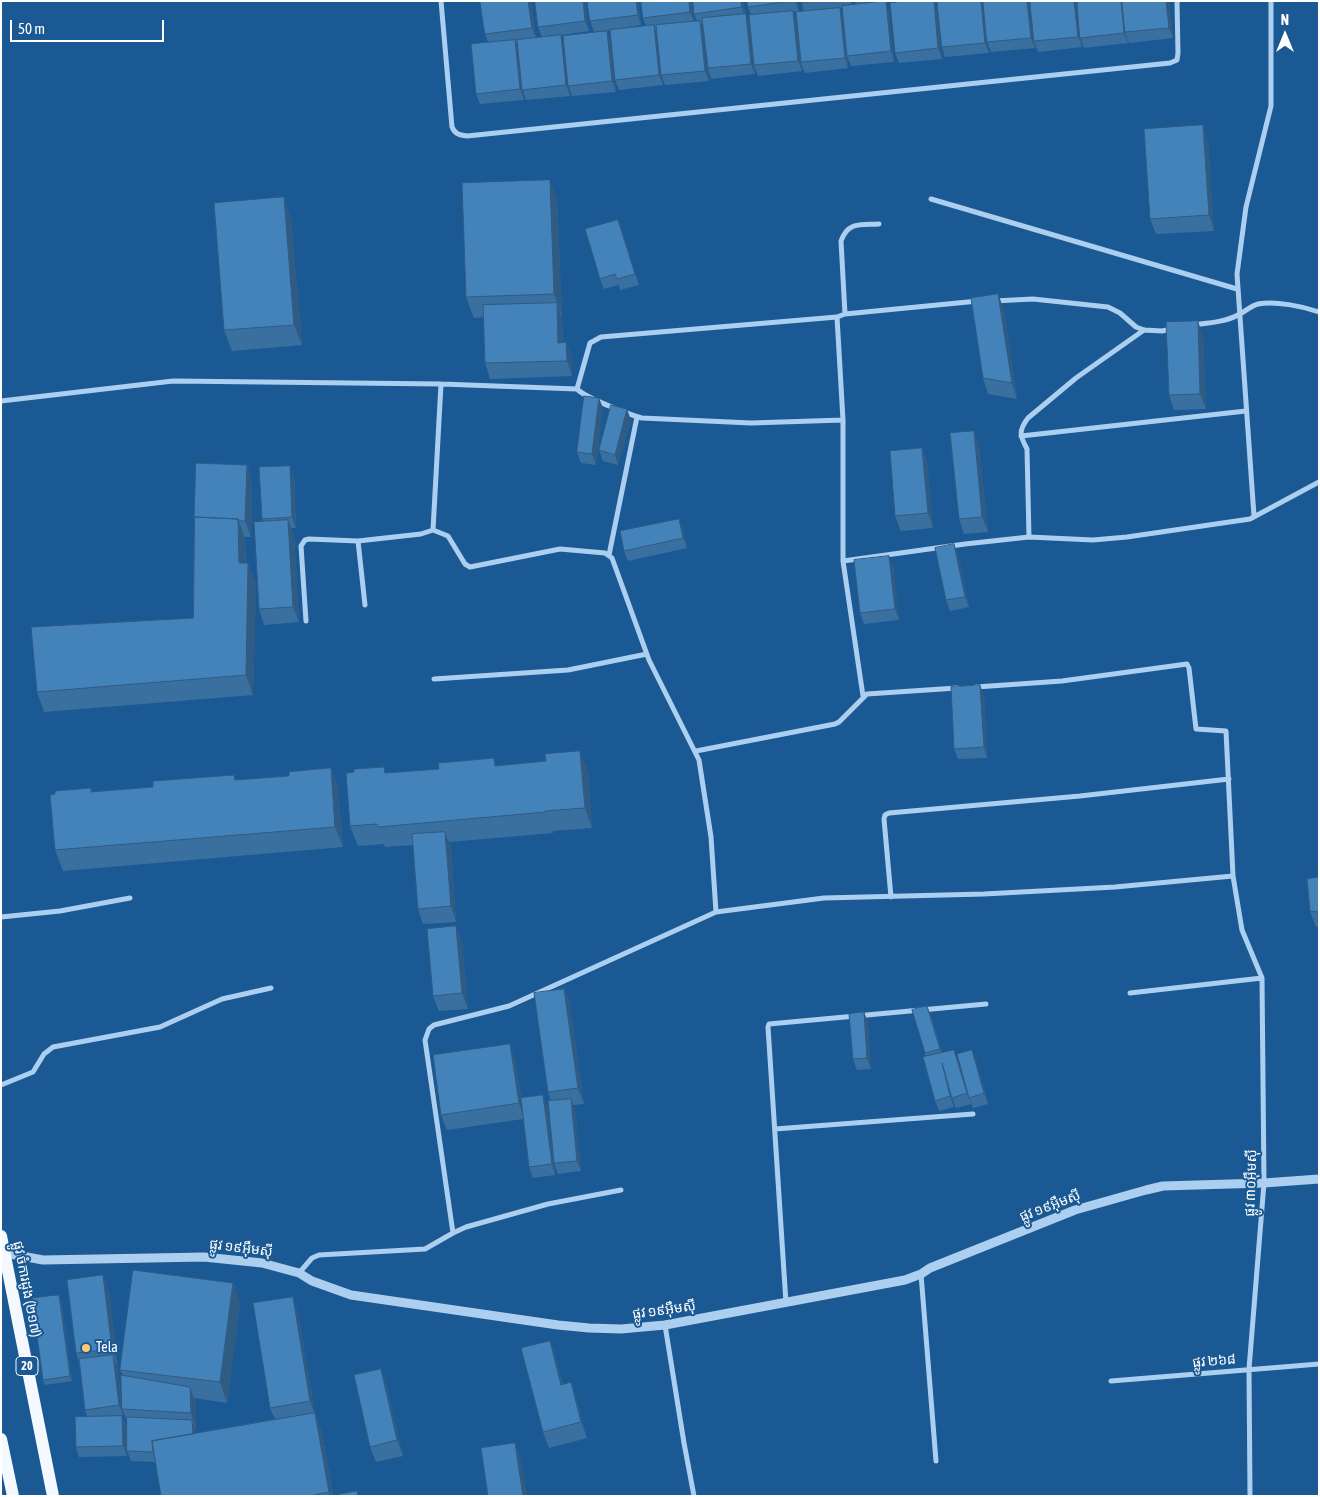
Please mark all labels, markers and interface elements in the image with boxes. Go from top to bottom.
scale bar [12,10,166,42]
north arrow [1260,10,1310,60]
text: N [1281,12,1289,28]
text: 50 m [18,20,45,37]
street label: ផ្លូវ ៣០អ៊ឹមស៊ី [1241,1149,1261,1217]
street label: ផ្លូវ ១៩អ៊ឹមស៊ី [1017,1187,1083,1225]
street label: ផ្លូវ ១៩អ៊ឹមស៊ី [208,1236,274,1260]
street label: ផ្លូវ ចំការដូង (២១៧) [9,1239,45,1339]
street label: ផ្លូវ ១៩អ៊ឹមស៊ី [631,1297,697,1323]
place label: Tela [96,1340,118,1356]
marker: Tela [80,1342,92,1354]
street label: ផ្លូវ ២៦៨ [1192,1351,1236,1371]
road number: 20 [16,1356,38,1375]

